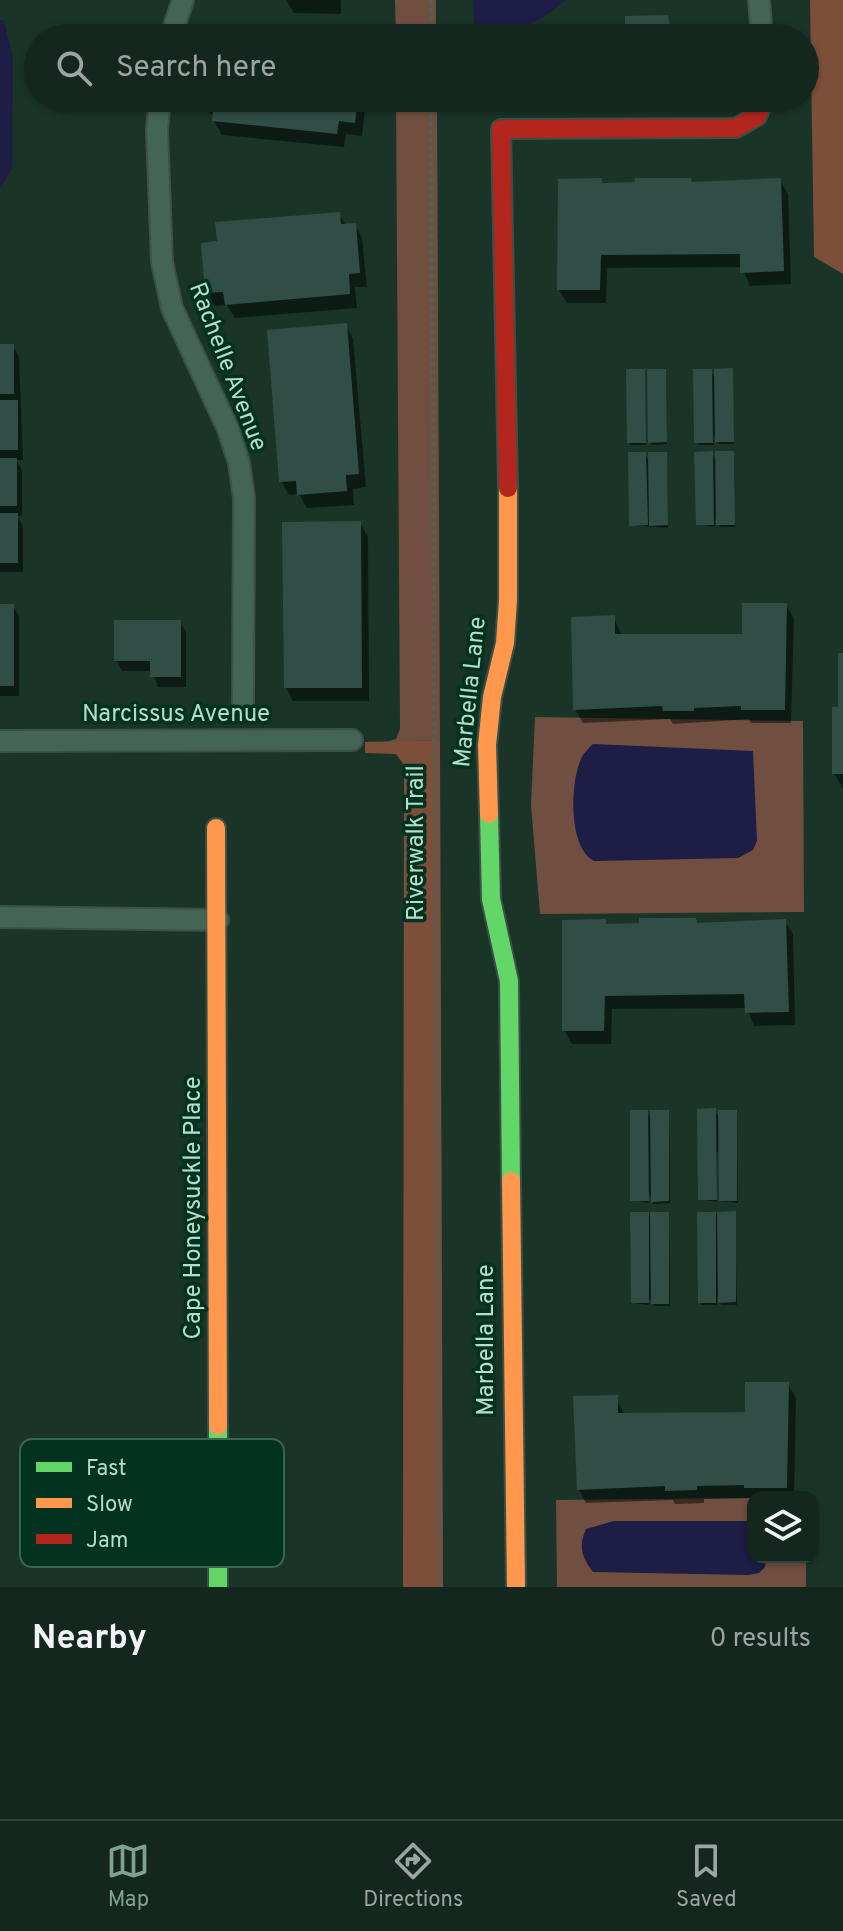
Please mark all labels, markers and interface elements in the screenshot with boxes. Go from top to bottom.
search box [24,24,819,112]
icon: search [52,46,96,90]
text: Search here [116,50,276,87]
street label: Rachelle Avenue [181,279,273,455]
street label: Marbella Lane [448,615,494,769]
street label: Narcissus Avenue [82,700,270,730]
street label: Riverwalk Trail [402,765,432,921]
street label: Cape Honeysuckle Place [179,1076,209,1340]
street label: Marbella Lane [472,1264,502,1416]
legend [20,1439,284,1567]
text: Fast [86,1456,127,1483]
map controls [747,1491,819,1563]
button: layers [747,1491,819,1563]
text: Slow [86,1492,133,1519]
text: Jam [86,1528,129,1555]
text: Nearby [32,1618,147,1661]
text: 0 results [710,1623,811,1656]
tab: Map [106,1839,150,1914]
tab: Directions [363,1839,463,1914]
tab: Saved [676,1839,737,1914]

